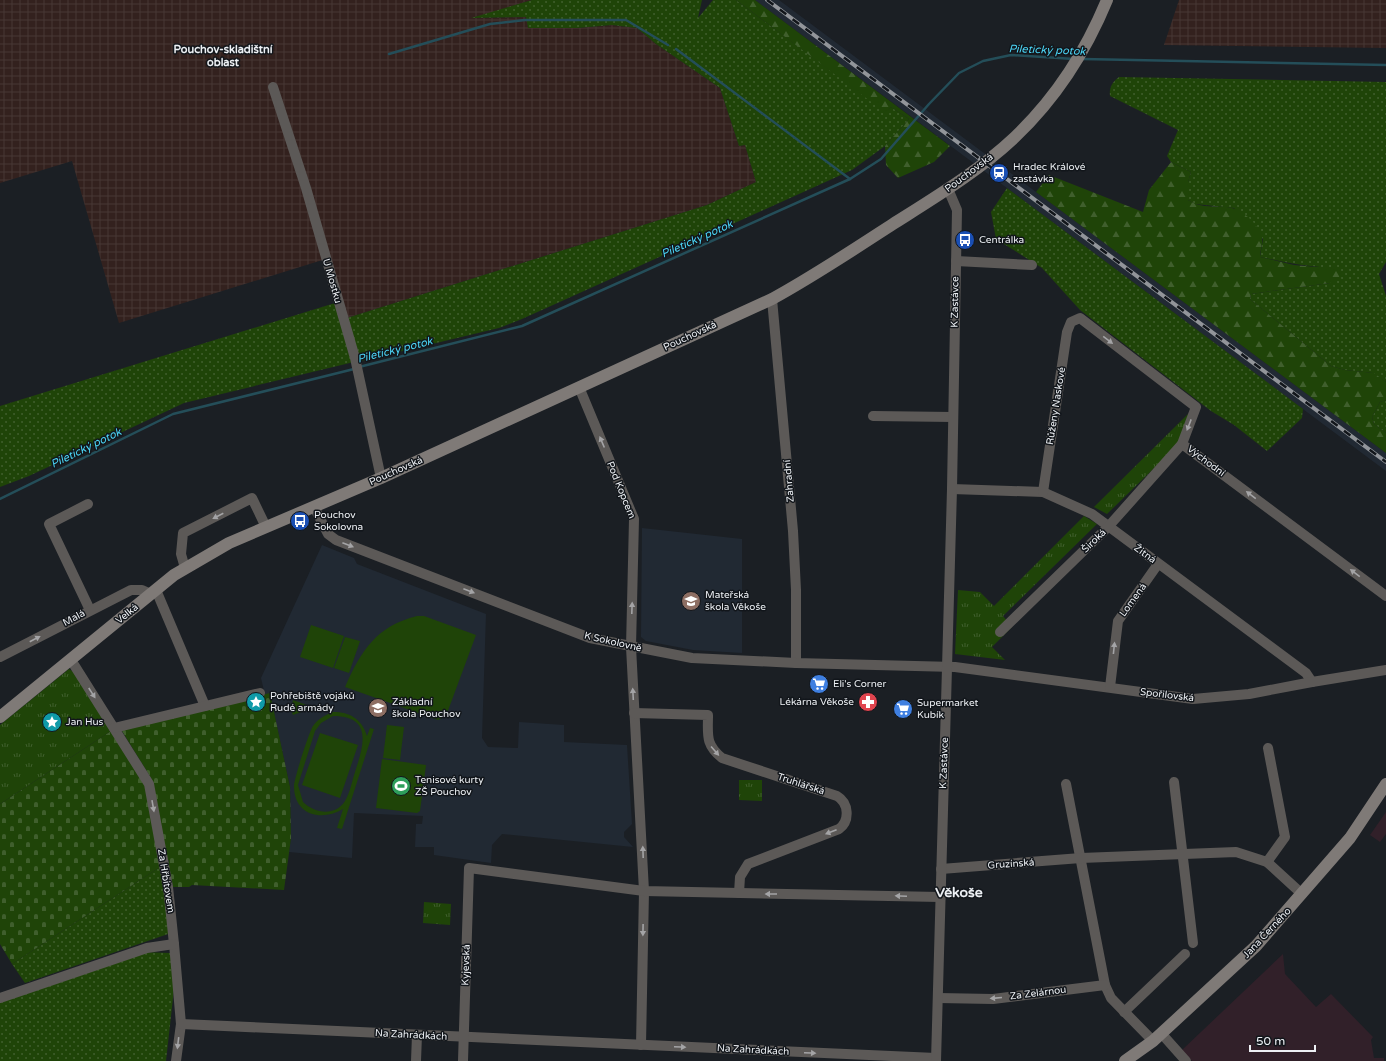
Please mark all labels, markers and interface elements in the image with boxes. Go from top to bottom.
water label: Piletický potok [1008,42,1087,58]
district label: Pouchov-skladištní oblast [174,43,273,69]
street label: Pouchovská [943,151,995,195]
place label: Hradec Králové zastávka [1013,161,1086,185]
station icon: Hradec Králové zastávka [988,162,1010,184]
water label: Piletický potok [659,217,736,261]
bus stop icon: Centrálka [954,229,976,251]
place label: Centrálka [979,234,1024,246]
street label: U Mostku [320,257,344,305]
street label: K Zastávce [949,276,961,328]
street label: Pouchovská [662,318,718,354]
water label: Piletický potok [356,334,435,366]
one-way arrow [1103,335,1114,344]
street label: Růženy Naskové [1044,366,1068,446]
one-way arrow [1186,419,1192,431]
water label: Piletický potok [49,425,124,471]
one-way arrow [599,436,605,448]
street label: Východní [1185,443,1228,479]
street label: Pouchovská [367,454,425,488]
street label: Zahradní [781,459,797,503]
street label: Pod Kopcem [604,460,638,520]
one-way arrow [1245,491,1256,499]
place label: Pouchov Sokolovna [314,509,363,533]
bus stop icon: Pouchov Sokolovna [289,510,311,532]
one-way arrow [212,512,223,519]
street label: Široká [1079,527,1109,555]
one-way arrow [342,542,354,548]
street label: Žitná [1132,542,1158,566]
one-way arrow [1349,569,1360,577]
street label: Lomená [1117,581,1149,619]
one-way arrow [464,589,476,595]
place label: Mateřská škola Věkoše [705,589,766,613]
school or university icon: Mateřská škola Věkoše [680,590,702,612]
street label: Velká [113,601,141,627]
one-way arrow [629,601,635,614]
street label: Malá [61,607,87,629]
street label: K Sokolovně [583,630,643,655]
one-way arrow [29,635,40,642]
one-way arrow [1111,642,1118,654]
supermarket icon: Eli's Corner [808,673,830,695]
place label: Eli's Corner [833,678,886,690]
street label: Spořilovská [1139,686,1195,704]
one-way arrow [88,687,96,698]
one-way arrow [630,688,637,700]
place label: Pohřebiště vojáků Rudé armády [270,690,355,714]
place icon: Pohřebiště vojáků Rudé armády [245,691,267,713]
pharmacy icon: Lékárna Věkoše [857,691,879,713]
place label: Základní škola Pouchov [392,696,461,720]
place label: Lékárna Věkoše [780,696,854,708]
school or university icon: Základní škola Pouchov [367,697,389,719]
place label: Supermarket Kubík [917,697,979,721]
supermarket icon: Supermarket Kubík [892,698,914,720]
place icon: Jan Hus [41,711,63,733]
place label: Jan Hus [66,716,103,728]
street label: K Zastávce [937,737,951,789]
one-way arrow [711,746,720,756]
street label: Truhlářská [776,771,826,797]
place label: Tenisové kurty ZŠ Pouchov [415,774,484,798]
sports icon: Tenisové kurty ZŠ Pouchov [390,775,412,797]
one-way arrow [150,800,156,812]
one-way arrow [825,829,837,835]
one-way arrow [639,846,646,858]
street label: Za Hřbitovem [155,848,177,914]
street label: Gruzínská [987,856,1035,872]
district label: Věkoše [935,884,983,901]
one-way arrow [764,891,777,897]
one-way arrow [894,893,907,899]
street label: Jana Černého [1241,905,1293,961]
one-way arrow [640,924,646,937]
street label: Kyjevská [459,944,473,986]
street label: Za Zelárnou [1009,984,1067,1002]
one-way arrow [990,995,1002,1001]
street label: Na Zahrádkách [374,1027,448,1043]
scale bar [1250,1027,1315,1053]
text: 50 m [1256,1034,1285,1048]
one-way arrow [175,1037,181,1049]
street label: Na Zahrádkách [716,1042,790,1058]
one-way arrow [674,1043,686,1050]
one-way arrow [804,1049,816,1056]

